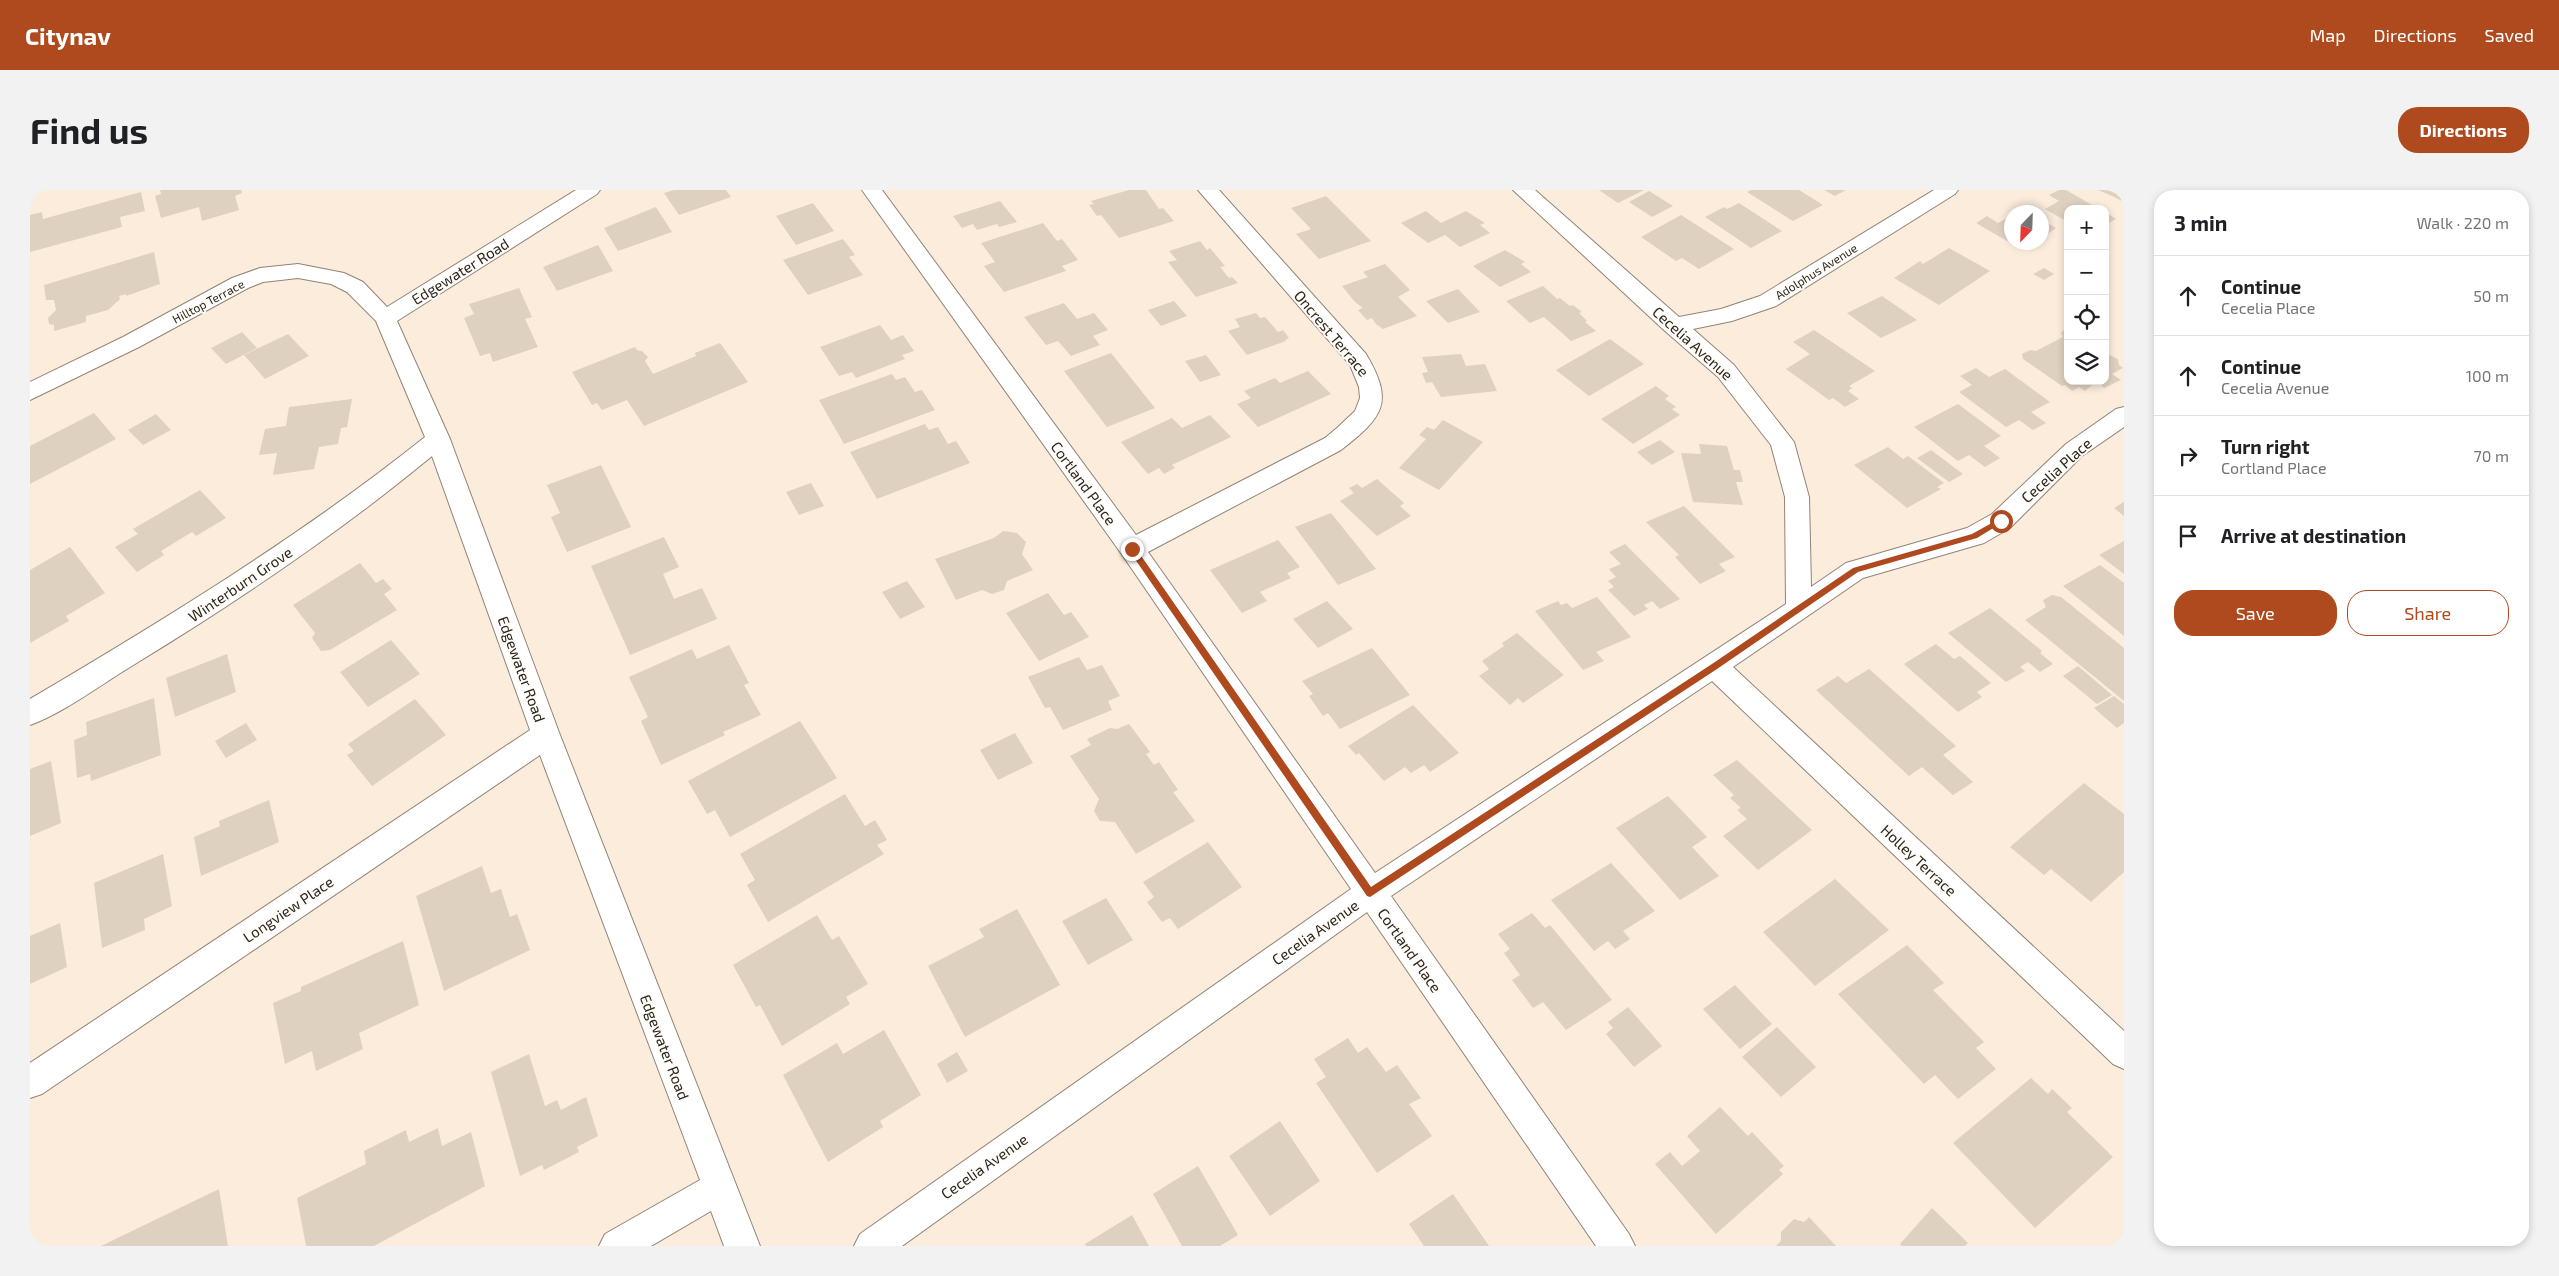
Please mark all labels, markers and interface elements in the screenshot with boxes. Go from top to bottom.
text: Citynav [25,21,111,50]
text: Map [2309,24,2346,46]
text: Directions [2374,24,2457,46]
text: Saved [2485,24,2534,46]
button: Directions [2398,107,2529,153]
text: Find us [30,109,148,151]
north arrow [2004,205,2049,250]
map controls [2064,205,2109,385]
button: + [2064,205,2109,250]
text: 3 min [2174,210,2227,235]
text: Walk · 220 m [2416,213,2509,232]
street label: Edgewater Road [408,234,512,308]
street label: Adolphus Avenue [1772,240,1860,302]
button: − [2064,250,2109,295]
text: Continue [2221,275,2301,298]
street label: Hilltop Terrace [170,276,246,326]
icon: ahead [2174,282,2202,310]
street label: Oncrest Terrace [1291,286,1373,380]
text: 50 m [2473,286,2509,305]
button: locate [2064,295,2109,340]
text: Cecelia Place [2221,298,2315,317]
street label: Cecelia Avenue [1649,302,1737,384]
button: layers [2064,340,2109,385]
text: Continue [2221,355,2301,378]
icon: ahead [2174,362,2202,390]
text: 100 m [2466,366,2509,385]
text: Cecelia Avenue [2221,378,2329,397]
street label: Cecelia Place [2017,434,2095,506]
text: Turn right [2221,435,2309,458]
street label: Cortland Place [1048,438,1120,528]
icon: right [2174,442,2202,470]
text: 70 m [2474,446,2509,465]
text: Cortland Place [2221,458,2327,477]
route start [1990,510,2013,533]
icon: arrive [2174,522,2202,550]
text: Arrive at destination [2221,524,2406,547]
route end [1121,538,1144,561]
street label: Winterburn Grove [185,543,295,625]
button: Save [2174,590,2337,636]
button: Share [2347,590,2509,636]
street label: Edgewater Road [495,614,549,724]
street label: Holley Terrace [1877,820,1961,900]
street label: Longview Place [239,872,337,946]
street label: Cecelia Avenue [1268,896,1362,968]
street label: Cortland Place [1374,904,1446,996]
street label: Edgewater Road [637,992,693,1102]
street label: Cecelia Avenue [937,1130,1031,1202]

